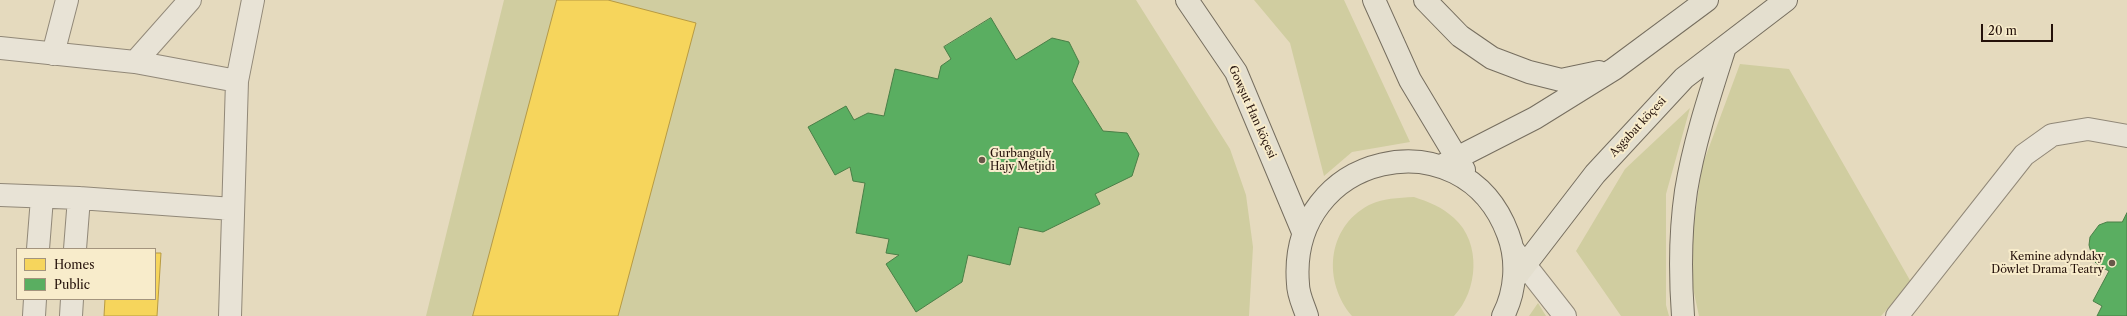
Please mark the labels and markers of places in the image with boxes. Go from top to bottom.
place label: Gurbanguly Hajy Metjidi [990,147,1055,173]
marker: Gurbanguly Hajy Metjidi [977,155,987,165]
place label: Kemine adyndaky Döwlet Drama Teatry [1991,250,2104,276]
marker: Kemine adyndaky Döwlet Drama Teatry [2107,258,2117,268]

